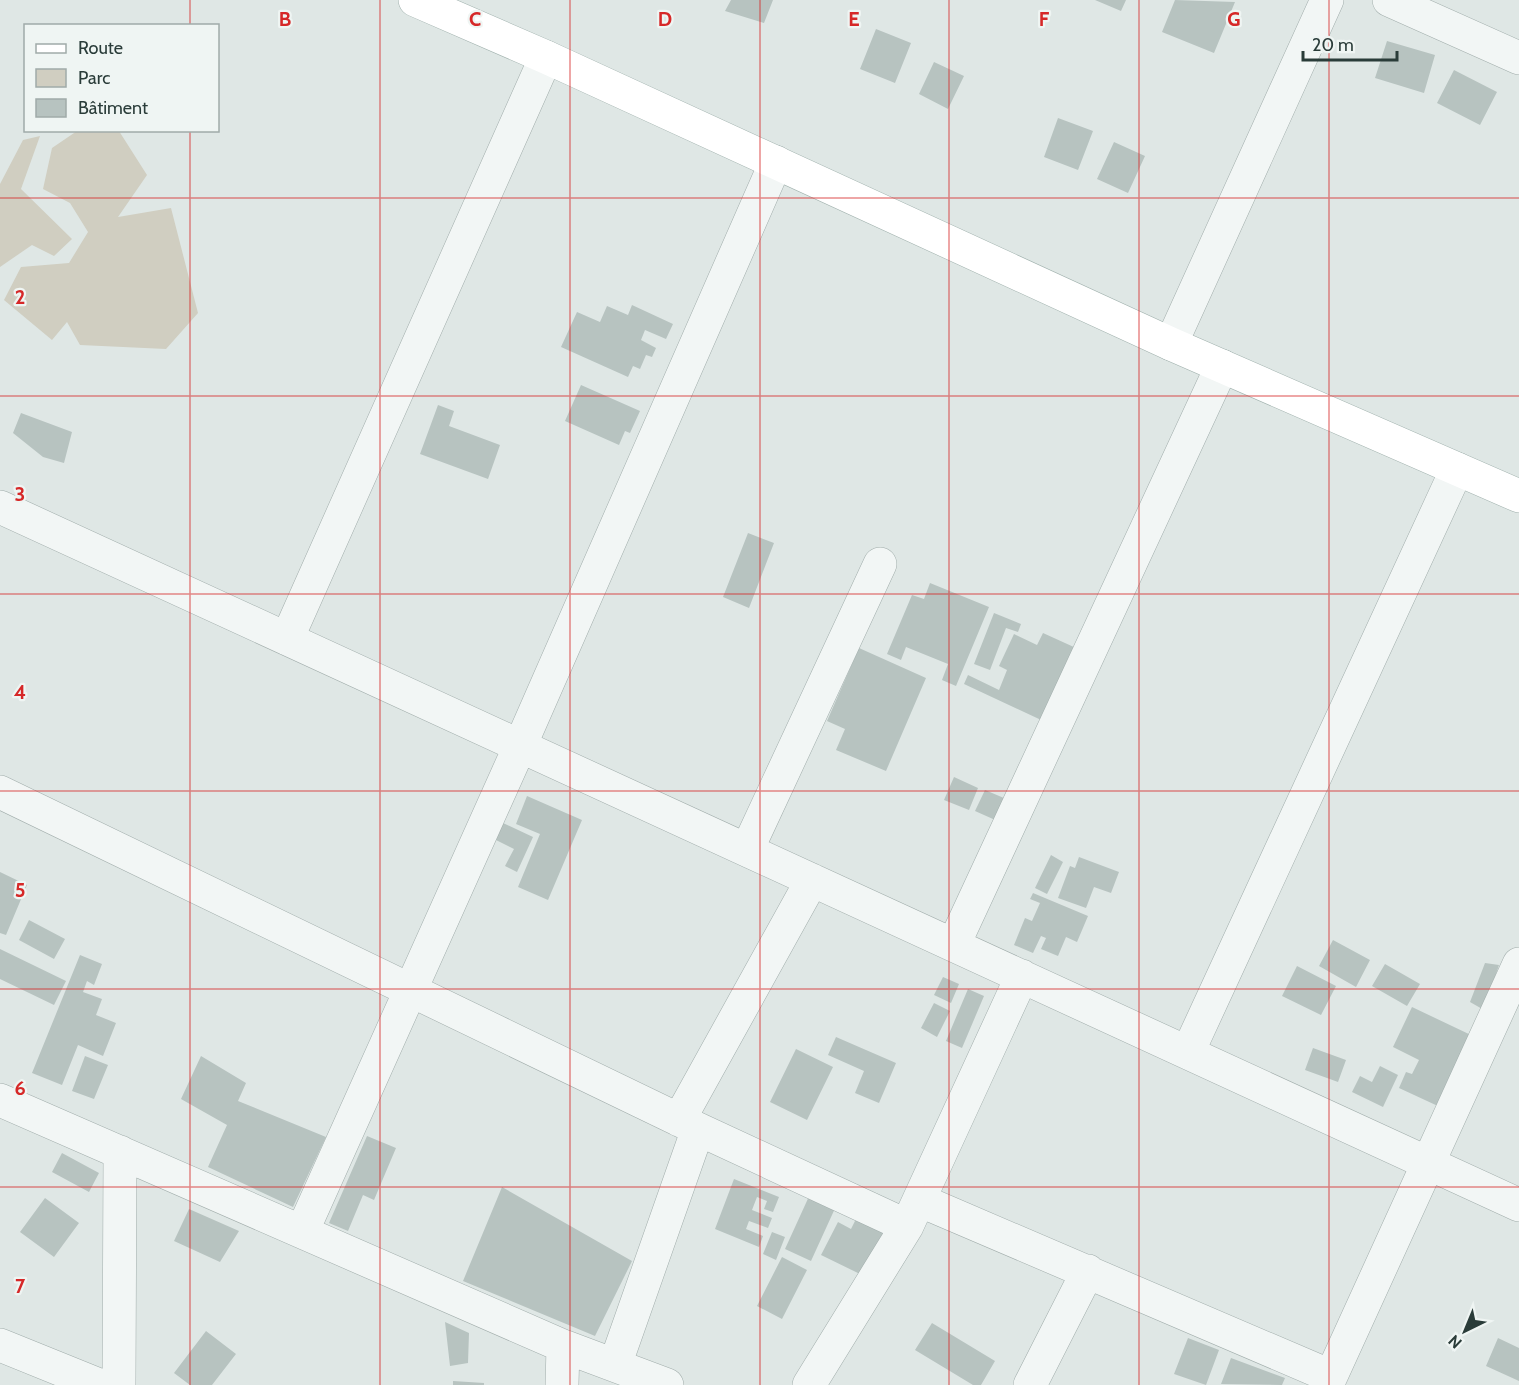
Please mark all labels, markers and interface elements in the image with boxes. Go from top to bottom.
text: B [279,7,291,31]
text: C [469,7,481,31]
text: D [658,7,672,31]
text: E [848,7,860,31]
text: F [1039,7,1050,31]
text: G [1227,7,1241,31]
legend [24,24,219,132]
scale bar [1303,24,1398,62]
text: 20 m [1312,34,1354,56]
text: Route [78,37,123,59]
text: Parc [78,67,110,89]
text: Bâtiment [78,97,148,119]
text: 2 [15,285,25,309]
text: 3 [15,482,25,506]
text: 4 [14,680,26,704]
text: 5 [15,878,25,902]
text: 6 [14,1076,26,1100]
text: 7 [15,1274,26,1298]
north arrow [1435,1301,1495,1361]
text: N [1444,1331,1466,1352]

